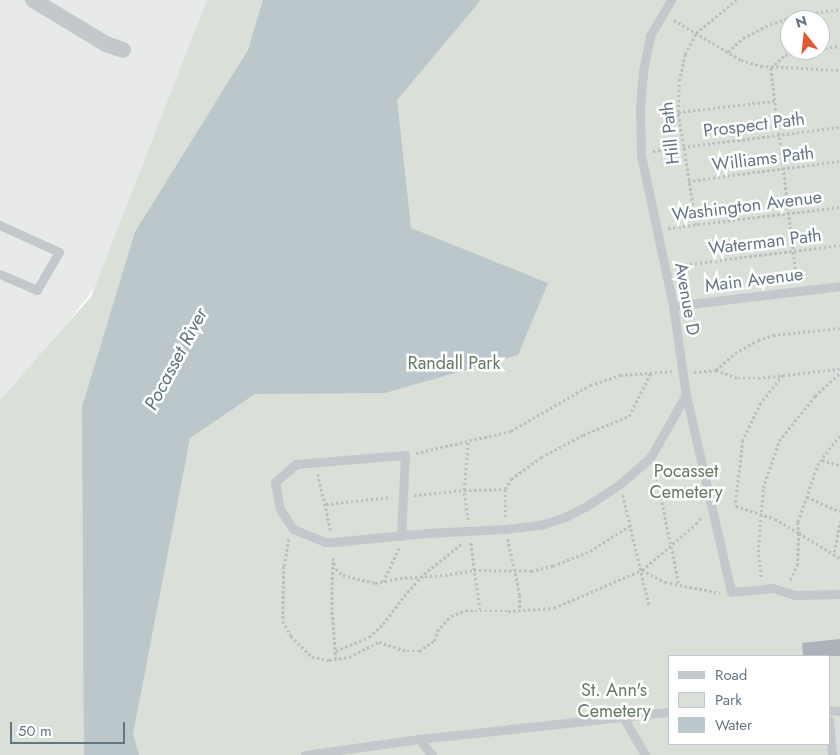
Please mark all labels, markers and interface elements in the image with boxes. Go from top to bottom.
north arrow [780,10,830,60]
text: N [793,10,809,33]
street label: Hill Path [656,101,684,165]
street label: Prospect Path [702,108,806,142]
street label: Williams Path [711,142,815,176]
street label: Washington Avenue [671,186,823,226]
street label: Waterman Path [707,224,823,260]
street label: Avenue D [670,261,704,337]
street label: Main Avenue [704,263,804,297]
water label: Pocasset River [140,304,212,414]
park label: Randall Park [408,352,500,374]
park label: Pocasset Cemetery [649,461,723,504]
legend [668,655,830,745]
text: Road [715,664,747,686]
park label: St. Ann's Cemetery [577,680,651,722]
text: Park [715,689,742,711]
scale bar [12,712,128,744]
text: Water [715,714,752,736]
text: 50 m [18,720,52,742]

